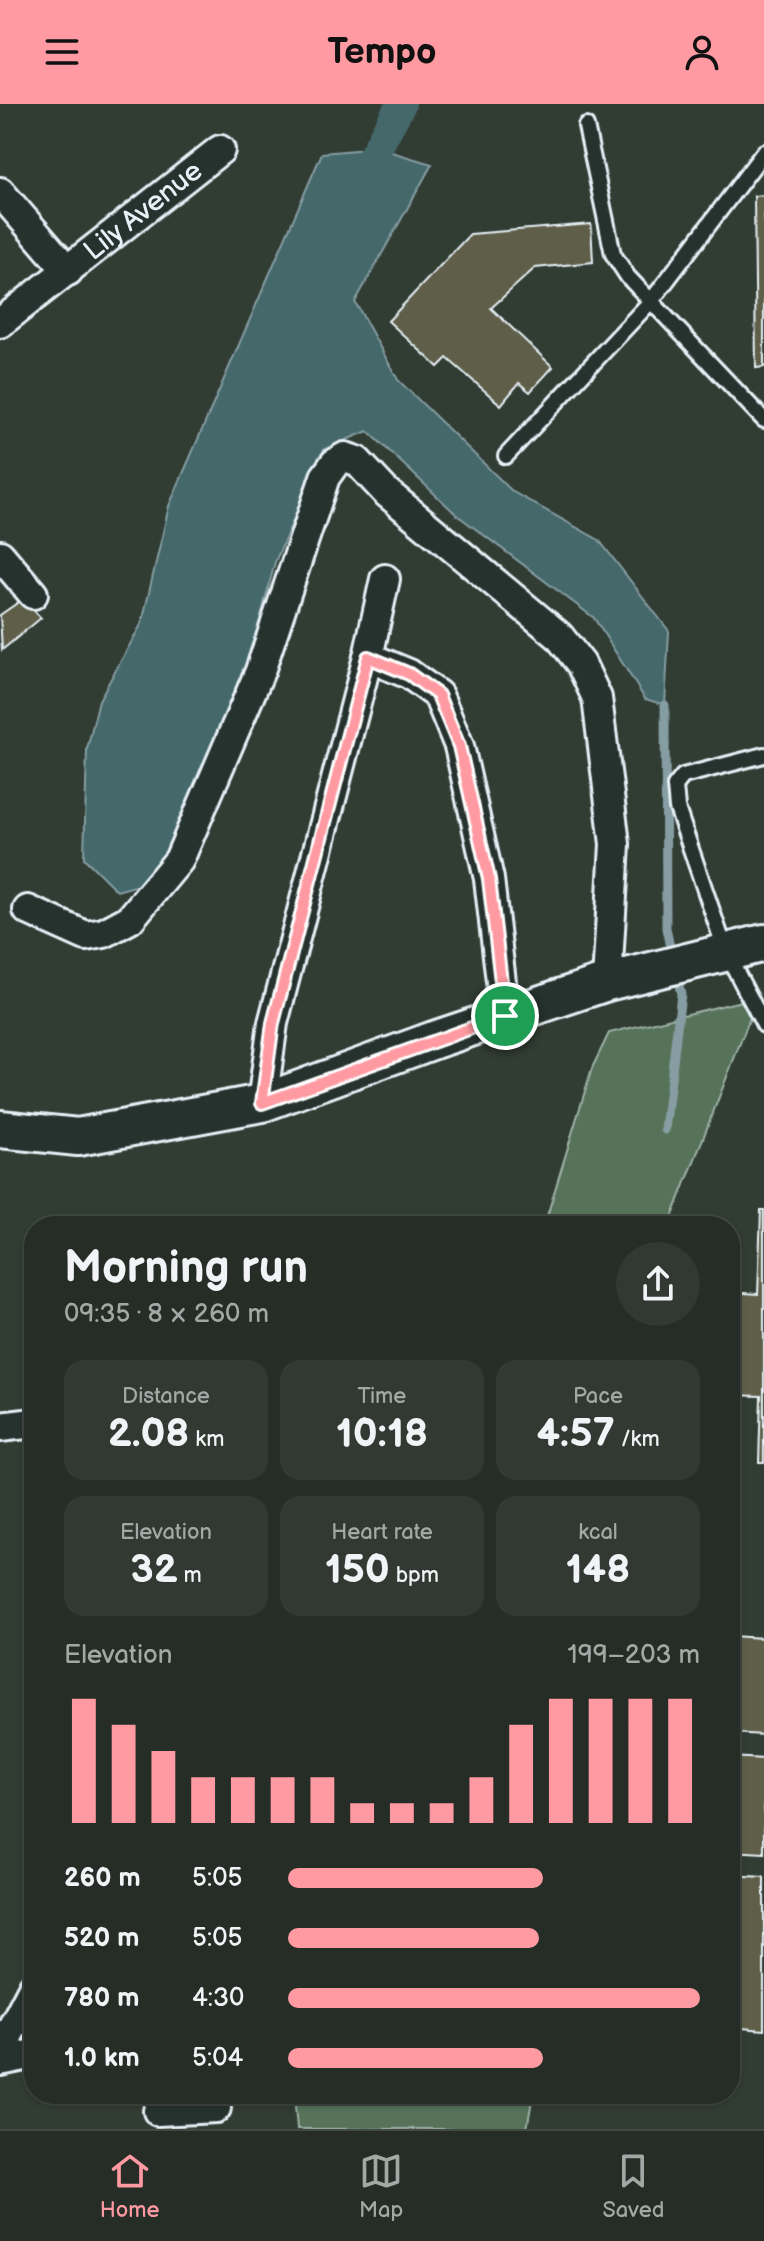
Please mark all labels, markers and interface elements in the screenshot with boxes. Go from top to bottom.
icon: menu [40,30,84,74]
icon: person [680,30,724,74]
text: Tempo [327,31,437,74]
street label: Lily Avenue [77,154,209,267]
pin [471,982,539,1050]
icon: arrive [483,994,527,1038]
text: Morning run [64,1242,308,1295]
button: share [616,1242,700,1326]
text: 09:35 · 8 × 260 m [64,1299,269,1330]
text: Distance [122,1383,210,1410]
text: Time [358,1383,406,1410]
text: Pace [573,1383,623,1410]
text: 2.08 [108,1410,189,1458]
text: 10:18 [336,1410,428,1458]
text: 4:57 [536,1410,615,1458]
text: km [189,1426,224,1453]
text: /km [615,1426,660,1453]
text: Elevation [120,1519,212,1546]
text: Heart rate [331,1519,433,1546]
text: kcal [578,1519,618,1546]
text: 32 [130,1546,178,1594]
text: 150 [325,1546,390,1594]
text: 148 [566,1546,630,1594]
text: m [178,1562,202,1589]
text: bpm [390,1562,439,1589]
text: Elevation [64,1640,172,1671]
text: 199–203 m [568,1640,700,1671]
text: 260 m [64,1863,141,1894]
text: 5:05 [192,1863,242,1894]
text: 520 m [64,1923,140,1954]
text: 5:05 [192,1923,242,1954]
text: 780 m [64,1983,139,2014]
text: 4:30 [192,1983,244,2014]
text: 1.0 km [64,2043,140,2074]
text: 5:04 [192,2043,243,2074]
tab: Home [100,2149,160,2224]
tab: Map [359,2149,403,2224]
tab: Saved [603,2149,664,2224]

